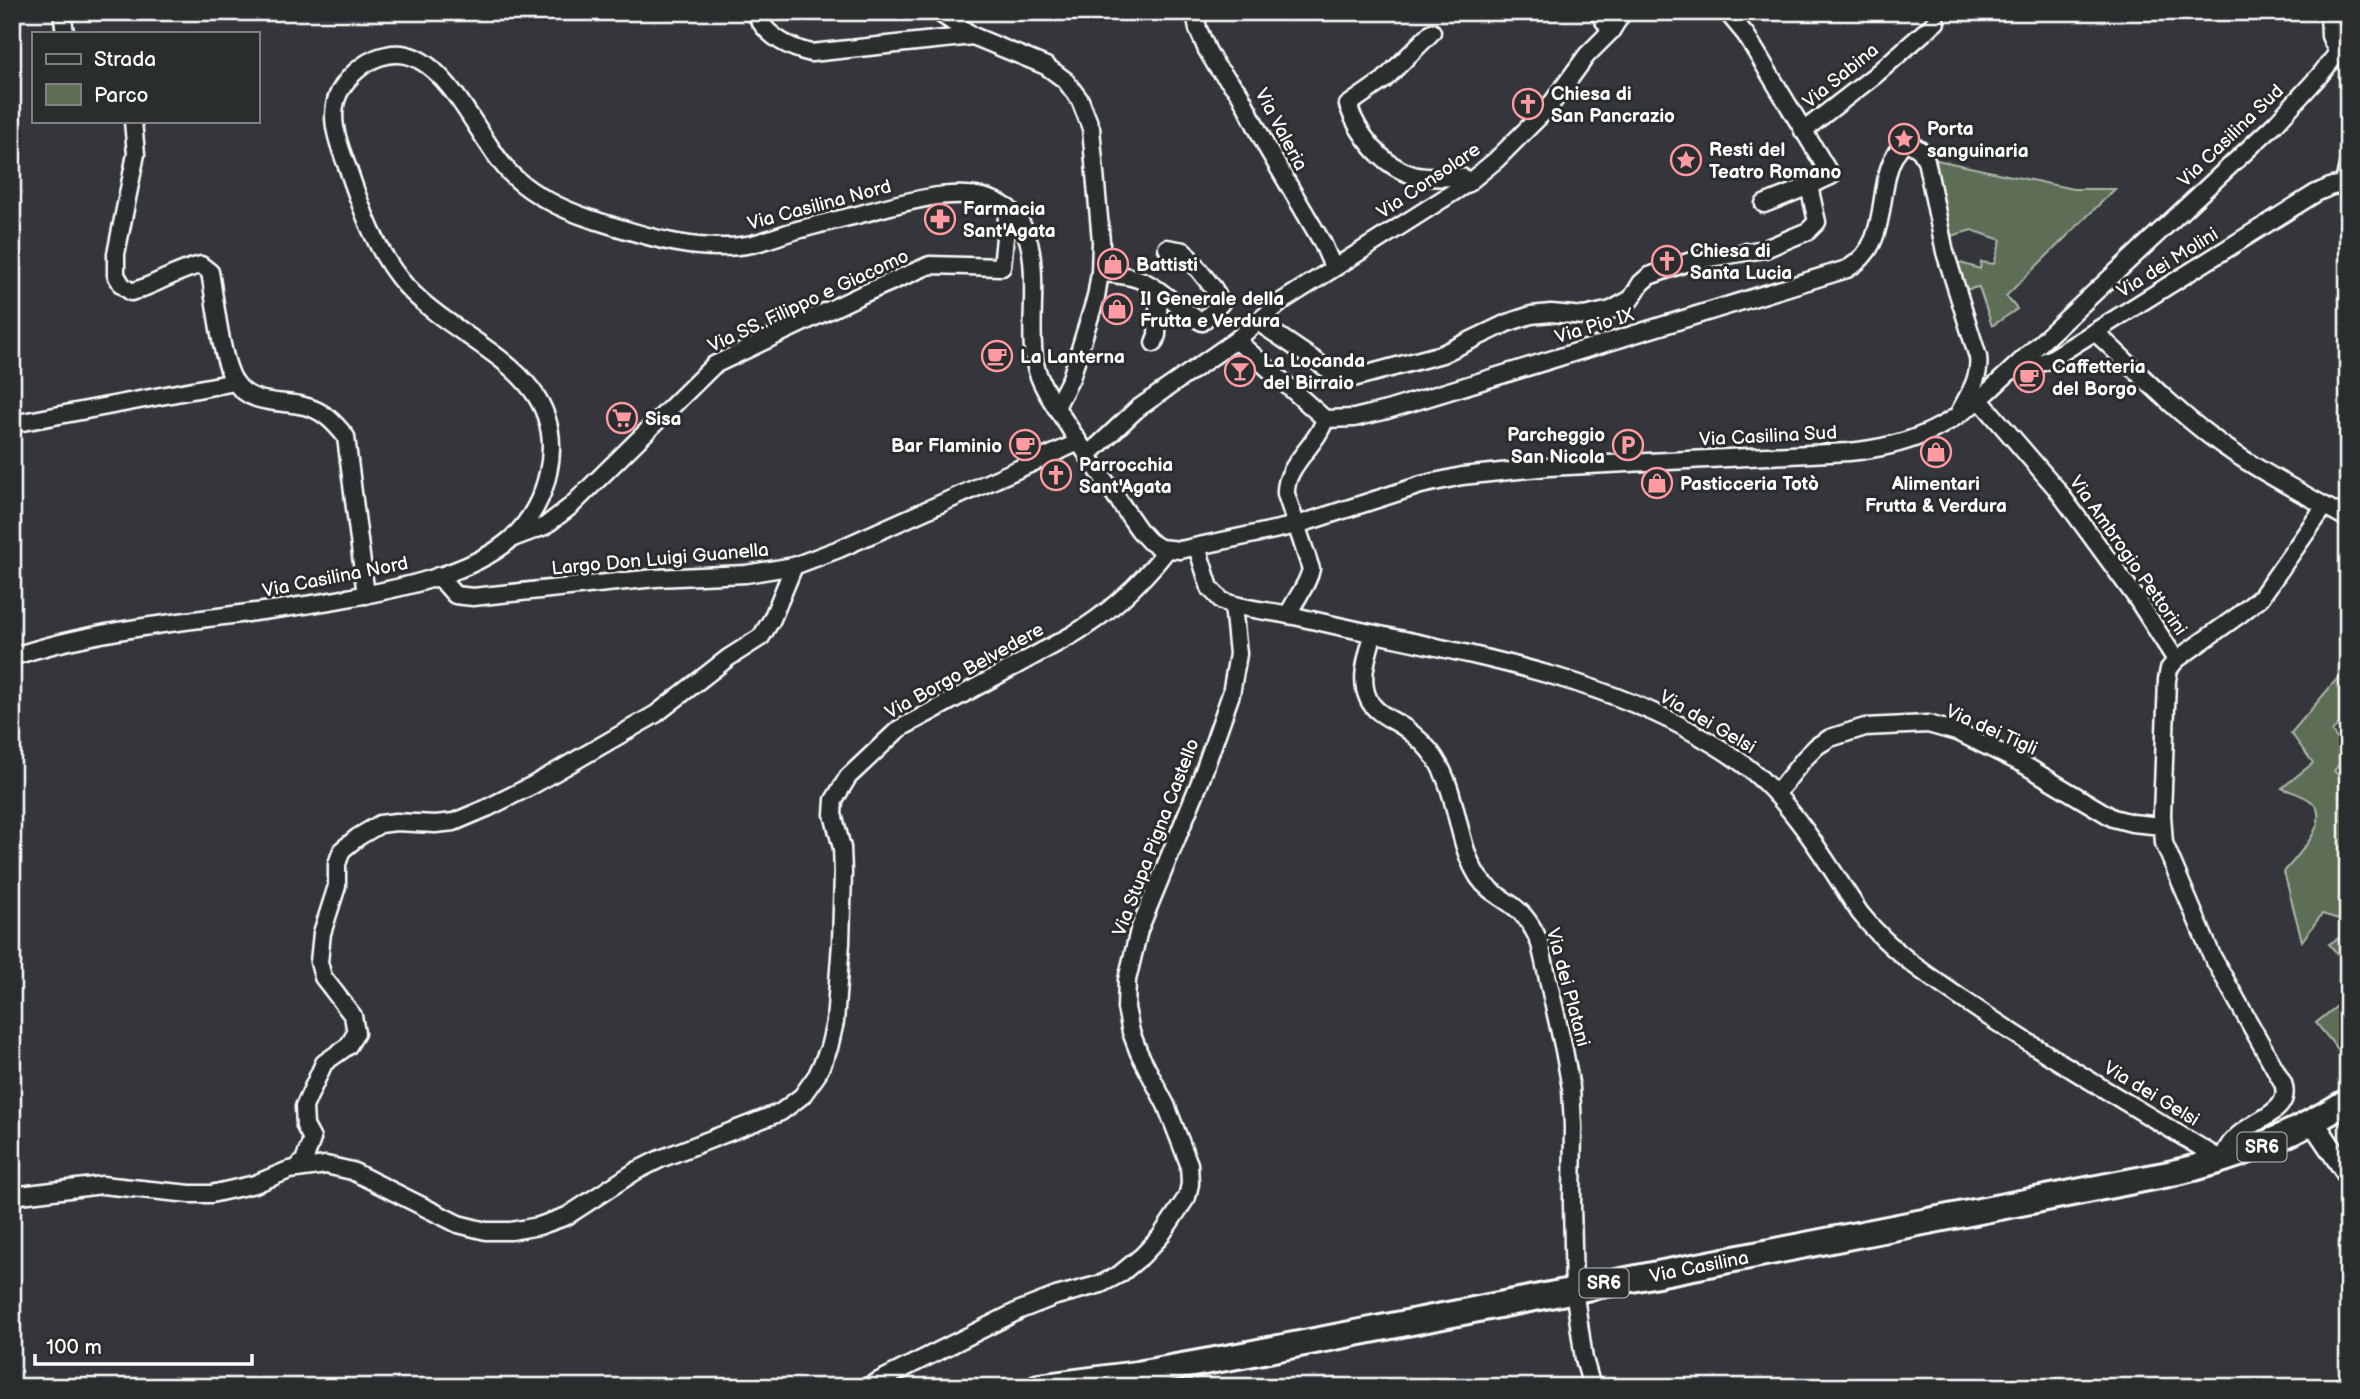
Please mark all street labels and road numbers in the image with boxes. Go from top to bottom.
street label: Via Sabina [1799,39,1883,114]
street label: Via Casilina Sud [2173,80,2289,192]
street label: Via Valeria [1249,85,1312,175]
street label: Via Consolare [1373,138,1485,224]
street label: Via Casilina Nord [745,175,894,236]
street label: Via dei Molini [2113,223,2223,303]
street label: Via SS. Filippo e Giacomo [705,245,913,358]
street label: Via Pio IX [1552,304,1637,349]
street label: Via Casilina Sud [1699,421,1838,452]
street label: Via Ambrogio Pettorini [2064,472,2192,640]
street label: Largo Don Luigi Guanella [551,539,770,580]
street label: Via Casilina Nord [260,552,410,603]
street label: Via Borgo Belvedere [881,618,1048,724]
street label: Via dei Gelsi [1655,685,1760,759]
street label: Via dei Tigli [1942,700,2041,761]
street label: Via Stupa Pigna Castello [1108,736,1205,940]
street label: Via dei Platani [1541,926,1594,1049]
street label: Via dei Gelsi [2099,1057,2203,1132]
road number: SR6 [2238,1132,2286,1162]
street label: Via Casilina [1648,1246,1751,1288]
road number: SR6 [1580,1268,1628,1298]

